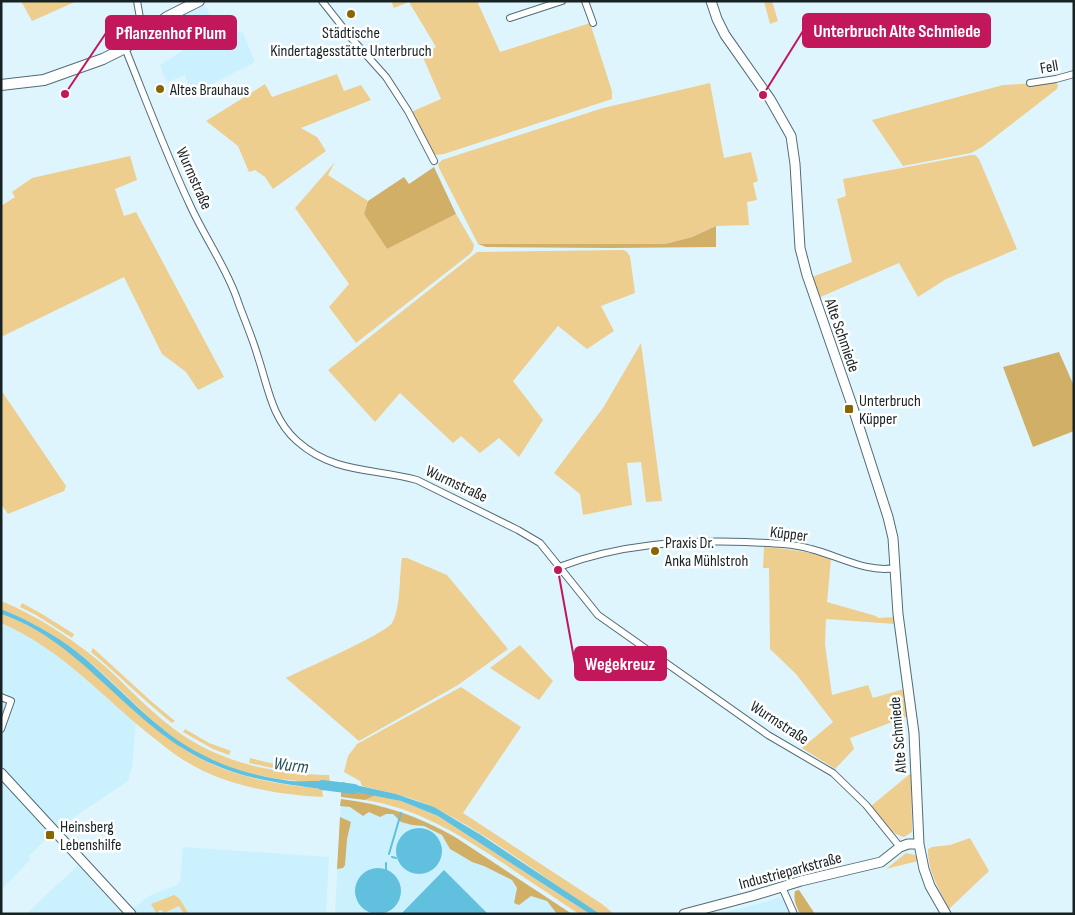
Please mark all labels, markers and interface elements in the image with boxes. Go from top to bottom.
marker: Städtische Kindertagesstätte Unterbruch [345,8,357,20]
callout: Unterbruch Alte Schmiede [803,14,990,47]
callout: Pflanzenhof Plum [106,16,236,49]
text: Unterbruch Alte Schmiede [813,21,981,42]
text: Pflanzenhof Plum [116,23,226,44]
place label: Städtische Kindertagesstätte Unterbruch [270,24,432,61]
street label: Fell [1039,57,1060,78]
place label: Altes Brauhaus [169,81,250,100]
marker: Altes Brauhaus [154,83,166,95]
street label: Wurmstraße [172,145,216,213]
street label: Alte Schmiede [820,295,863,375]
place label: Unterbruch Küpper [859,392,921,429]
marker: Unterbruch Küpper [843,403,855,415]
street label: Wurmstraße [422,462,490,507]
street label: Küpper [769,523,809,546]
place label: Praxis Dr. Anka Mühlstroh [664,534,748,571]
marker: Praxis Dr. Anka Mühlstroh [649,545,661,557]
callout: Wegekreuz [575,647,666,680]
text: Wegekreuz [585,654,655,675]
street label: Alte Schmiede [886,696,911,775]
street label: Wurmstraße [746,697,812,749]
water label: Wurm [272,753,310,778]
place label: Heinsberg Lebenshilfe [60,818,121,855]
marker: Heinsberg Lebenshilfe [44,829,56,841]
street label: Industrieparkstraße [737,849,844,894]

